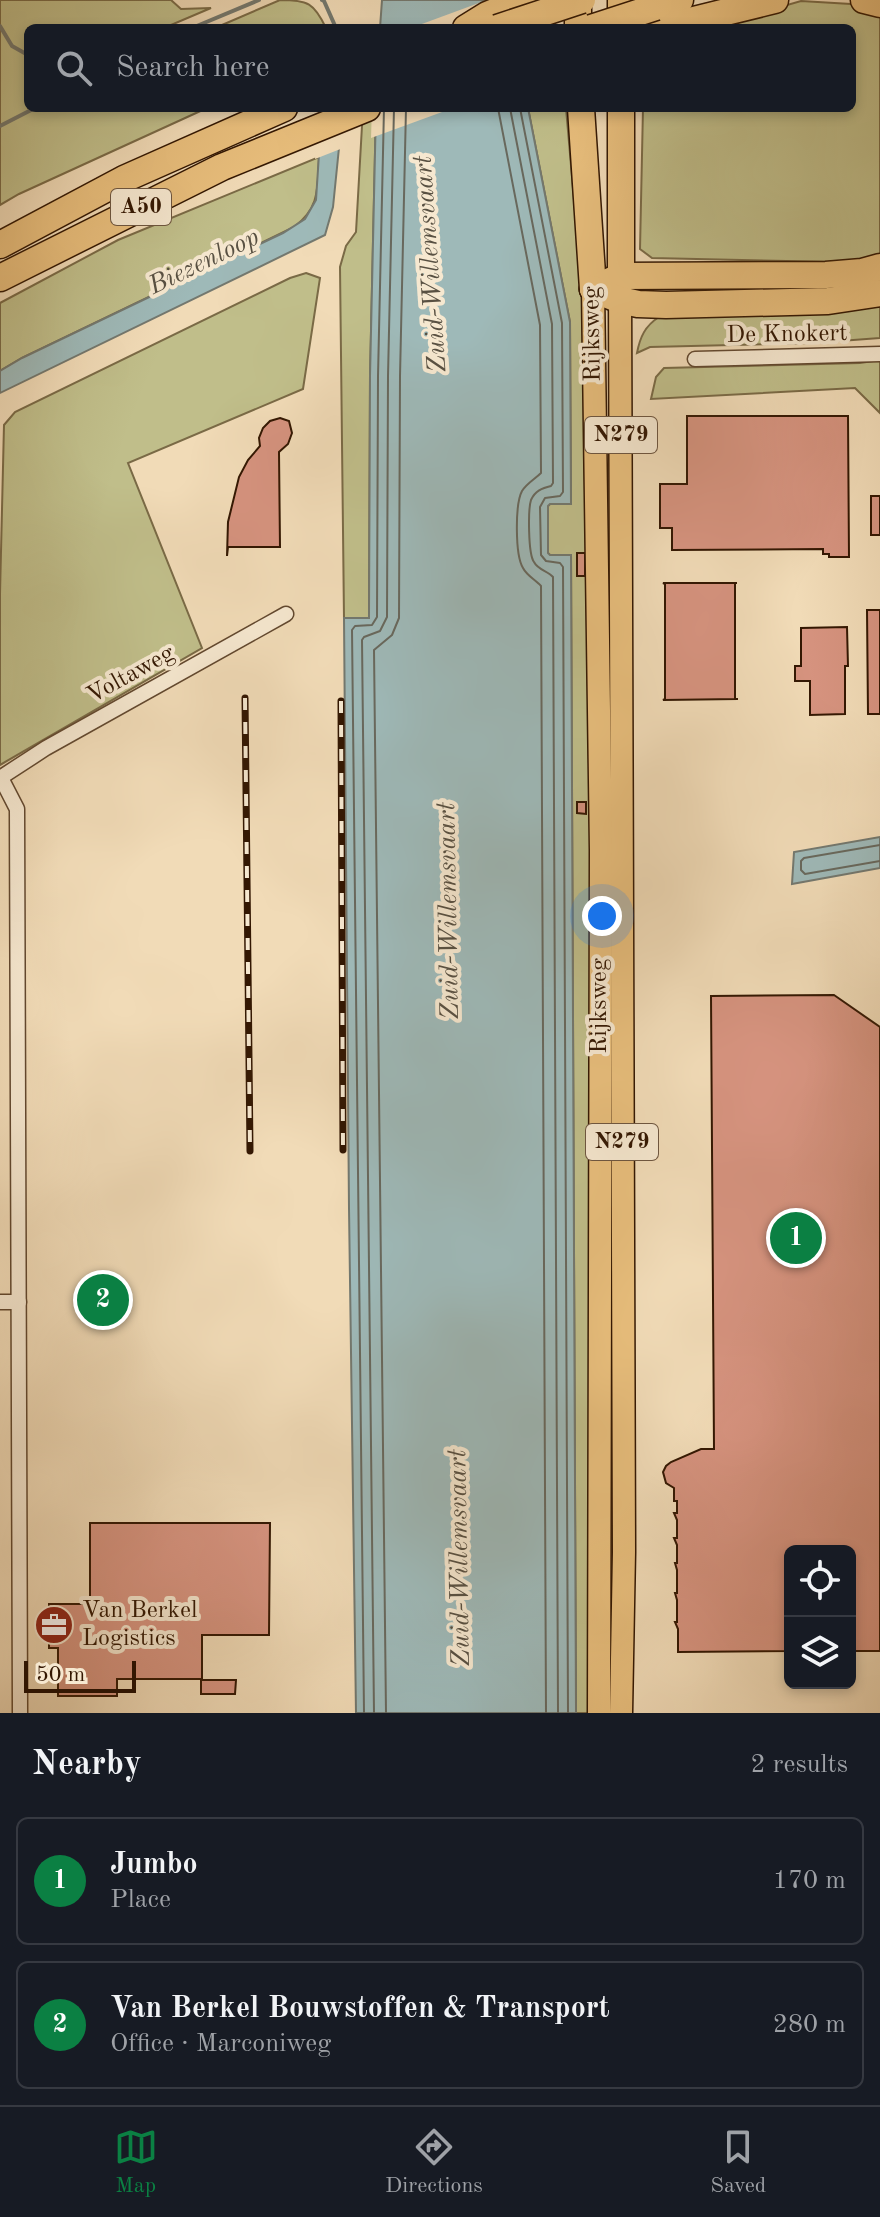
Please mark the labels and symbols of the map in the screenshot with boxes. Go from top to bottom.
water label: Zuid-Willemsvaart [410,154,452,374]
road number: A50 [111,189,171,225]
water label: Biezenloop [144,224,264,300]
street label: Rijksweg [580,286,606,382]
street label: De Knokert [726,322,848,348]
road number: N279 [585,417,657,453]
street label: Voltaweg [83,641,179,709]
water label: Zuid-Willemsvaart [434,801,464,1020]
your location [582,896,622,936]
street label: Rijksweg [588,958,612,1054]
road number: N279 [586,1124,658,1160]
pin: 1 [770,1208,822,1268]
pin: 2 [77,1270,129,1330]
water label: Zuid-Willemsvaart [445,1448,475,1667]
place label: Van Berkel Logistics [82,1599,198,1651]
office icon: Van Berkel Logistics [33,1604,75,1646]
scale bar [24,1657,136,1693]

